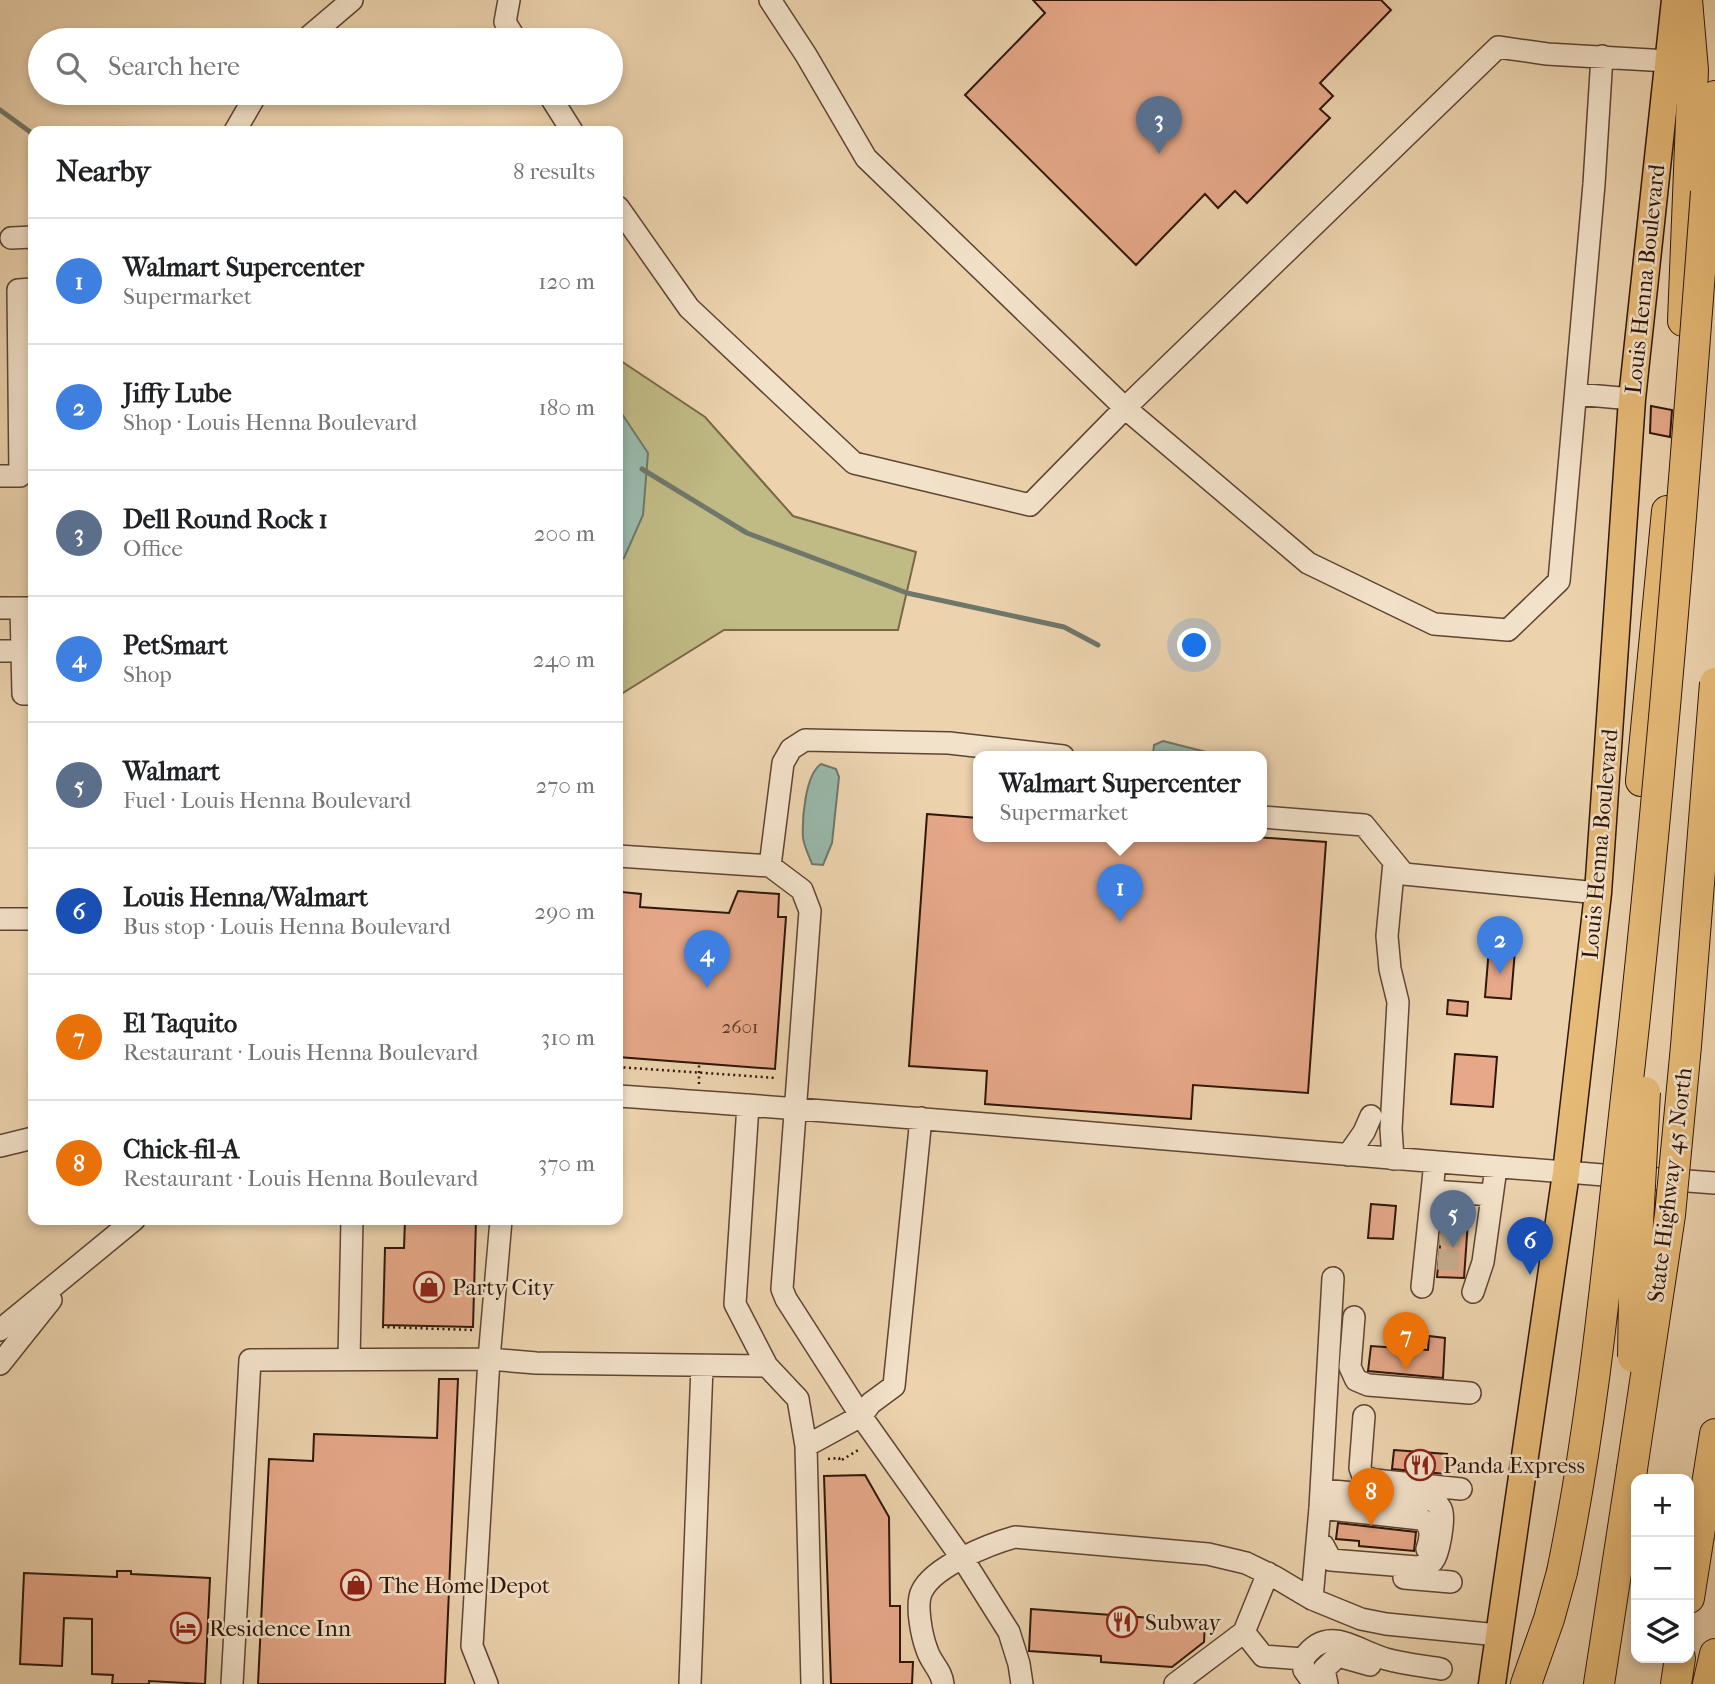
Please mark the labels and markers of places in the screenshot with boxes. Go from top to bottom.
pin: 3 [1136,96,1182,154]
pin: 1 [1097,864,1143,922]
pin: 2 [1477,916,1523,974]
pin: 4 [684,930,730,988]
pin: 5 [1430,1190,1476,1248]
pin: 6 [1507,1217,1553,1275]
shop icon: Party City [412,1270,446,1304]
place label: Party City [452,1274,555,1301]
pin: 7 [1383,1312,1429,1370]
restaurant icon: Panda Express [1403,1448,1437,1482]
place label: Panda Express [1443,1452,1585,1479]
pin: 8 [1348,1468,1394,1526]
shop icon: The Home Depot [339,1568,373,1602]
place label: The Home Depot [379,1572,550,1599]
restaurant icon: Subway [1105,1605,1139,1639]
place label: Subway [1145,1609,1221,1636]
hotel icon: Residence Inn [169,1611,203,1645]
place label: Residence Inn [209,1615,352,1642]

